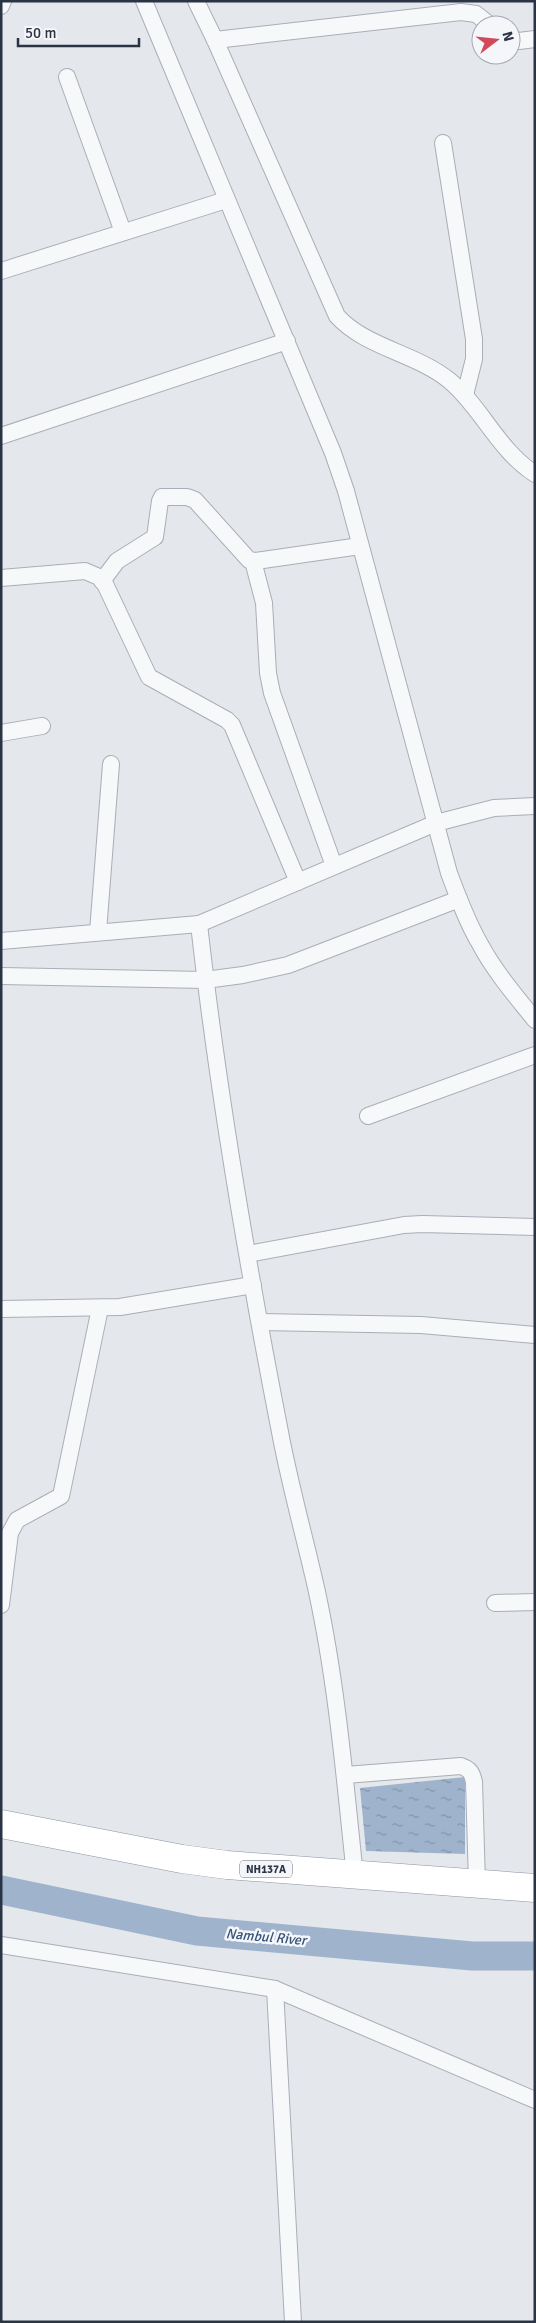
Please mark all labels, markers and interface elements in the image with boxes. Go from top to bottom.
scale bar [18,15,139,47]
north arrow [471,15,521,65]
text: 50 m [25,24,56,42]
text: N [499,30,518,44]
road number: NH137A [240,1860,292,1878]
water label: Nambul River [225,1925,309,1949]

